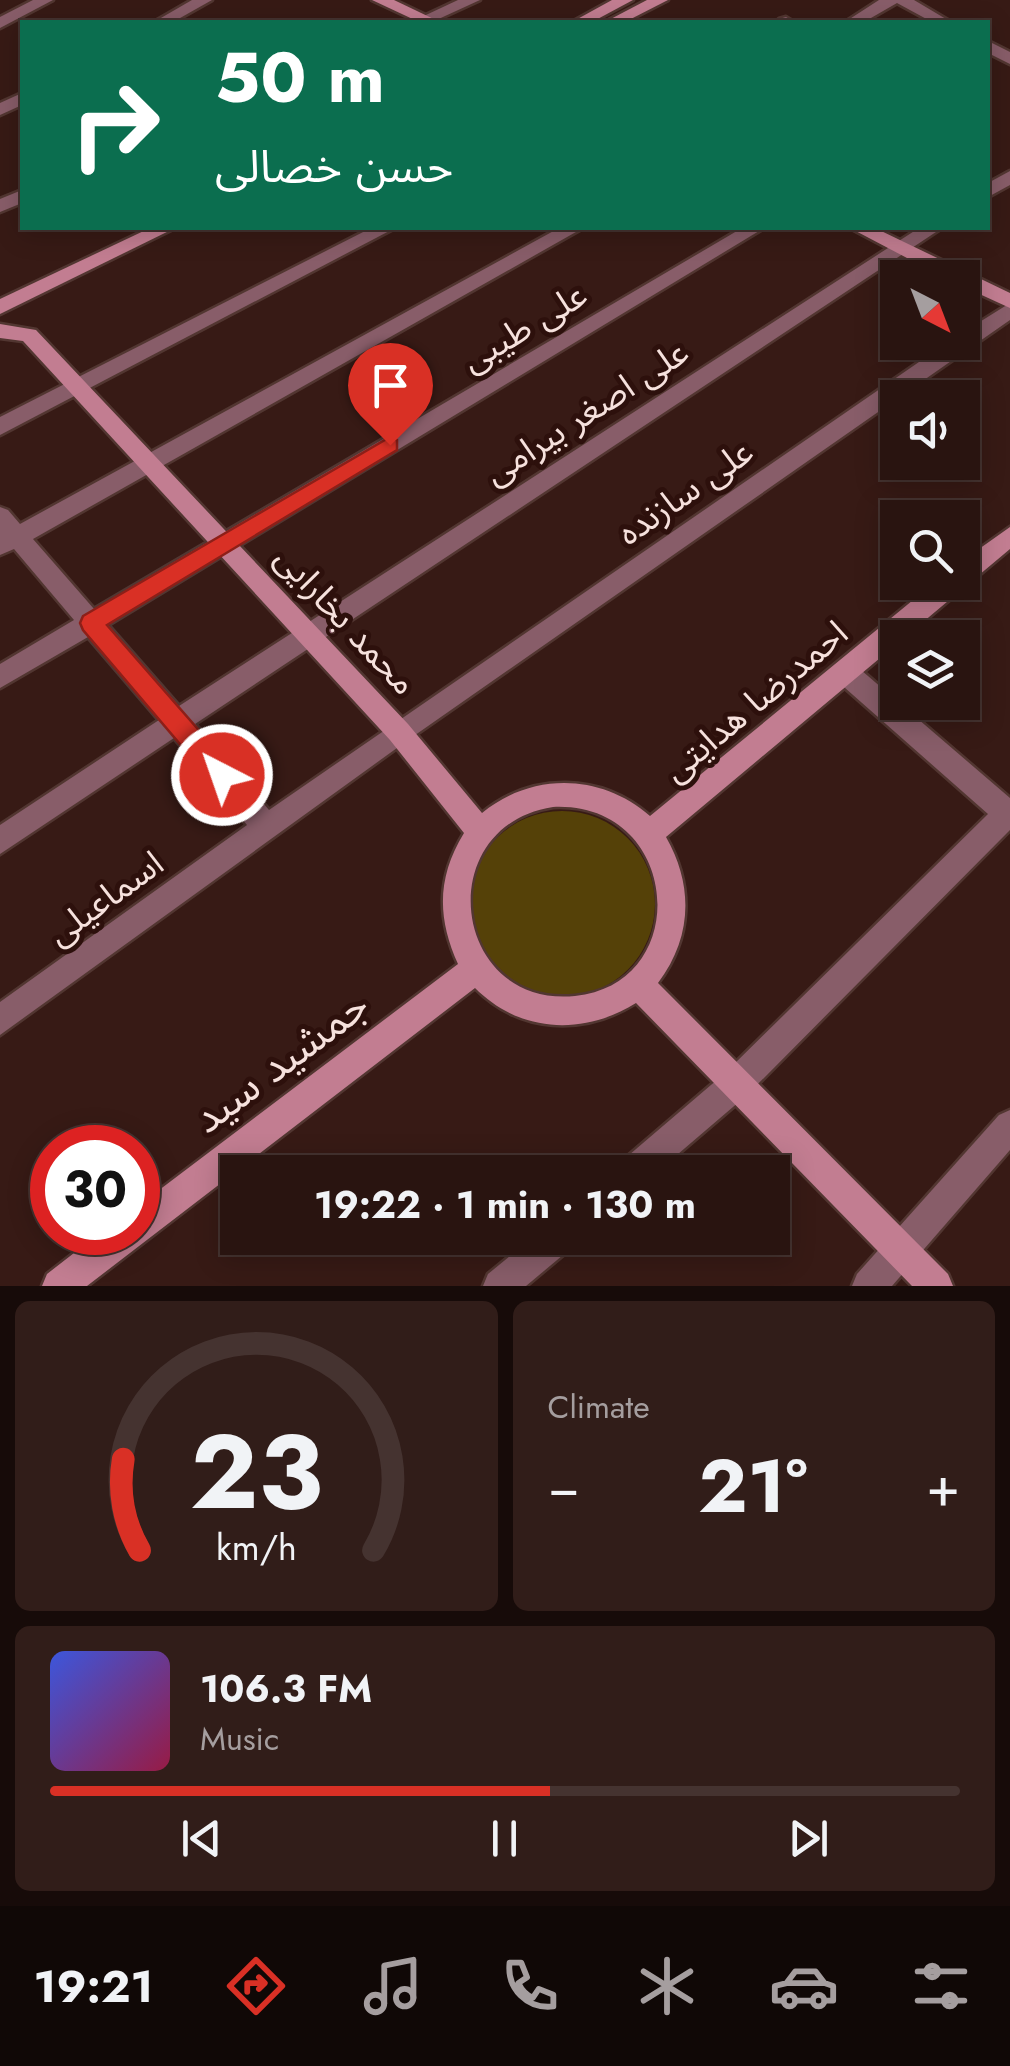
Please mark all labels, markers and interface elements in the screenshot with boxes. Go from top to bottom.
text: 50 m [215,27,385,128]
icon: right [50,60,180,190]
text: حسن خصالی [215,134,453,199]
north arrow [880,260,980,360]
map controls [880,260,980,720]
street label: علی طیبی [452,270,596,384]
street label: علی اصغر بیرامی [474,327,698,497]
pin [348,343,433,446]
icon: arrive [363,358,418,413]
button: sound [880,380,980,480]
street label: علی سازنده [607,427,763,557]
button: search [880,500,980,600]
street label: محمد بخارایی [263,534,429,706]
street label: احمدرضا هدایتی [652,609,858,793]
button: layers [880,620,980,720]
position arrow [170,723,274,827]
street label: اسماعیلی [36,839,174,957]
street label: جمشید سید [180,975,381,1148]
speed limit sign: 30 [30,1125,160,1255]
text: 19:22 · 1 min · 130 m [314,1177,696,1232]
text: Climate [548,1384,650,1430]
text: 23 [190,1397,323,1547]
text: 21° [698,1432,808,1540]
text: − [548,1447,580,1527]
text: + [926,1447,960,1527]
text: km/h [216,1522,297,1573]
text: 106.3 FM [200,1661,372,1716]
text: Music [200,1716,279,1762]
icon: previous [174,1811,229,1866]
icon: pause [477,1811,532,1866]
icon: next [781,1811,836,1866]
icon: directions [221,1951,291,2021]
icon: music [358,1951,428,2021]
icon: phone [495,1951,565,2021]
icon: climate [632,1951,702,2021]
icon: car [769,1951,839,2021]
icon: filters [906,1951,976,2021]
text: 19:21 [34,1954,154,2019]

